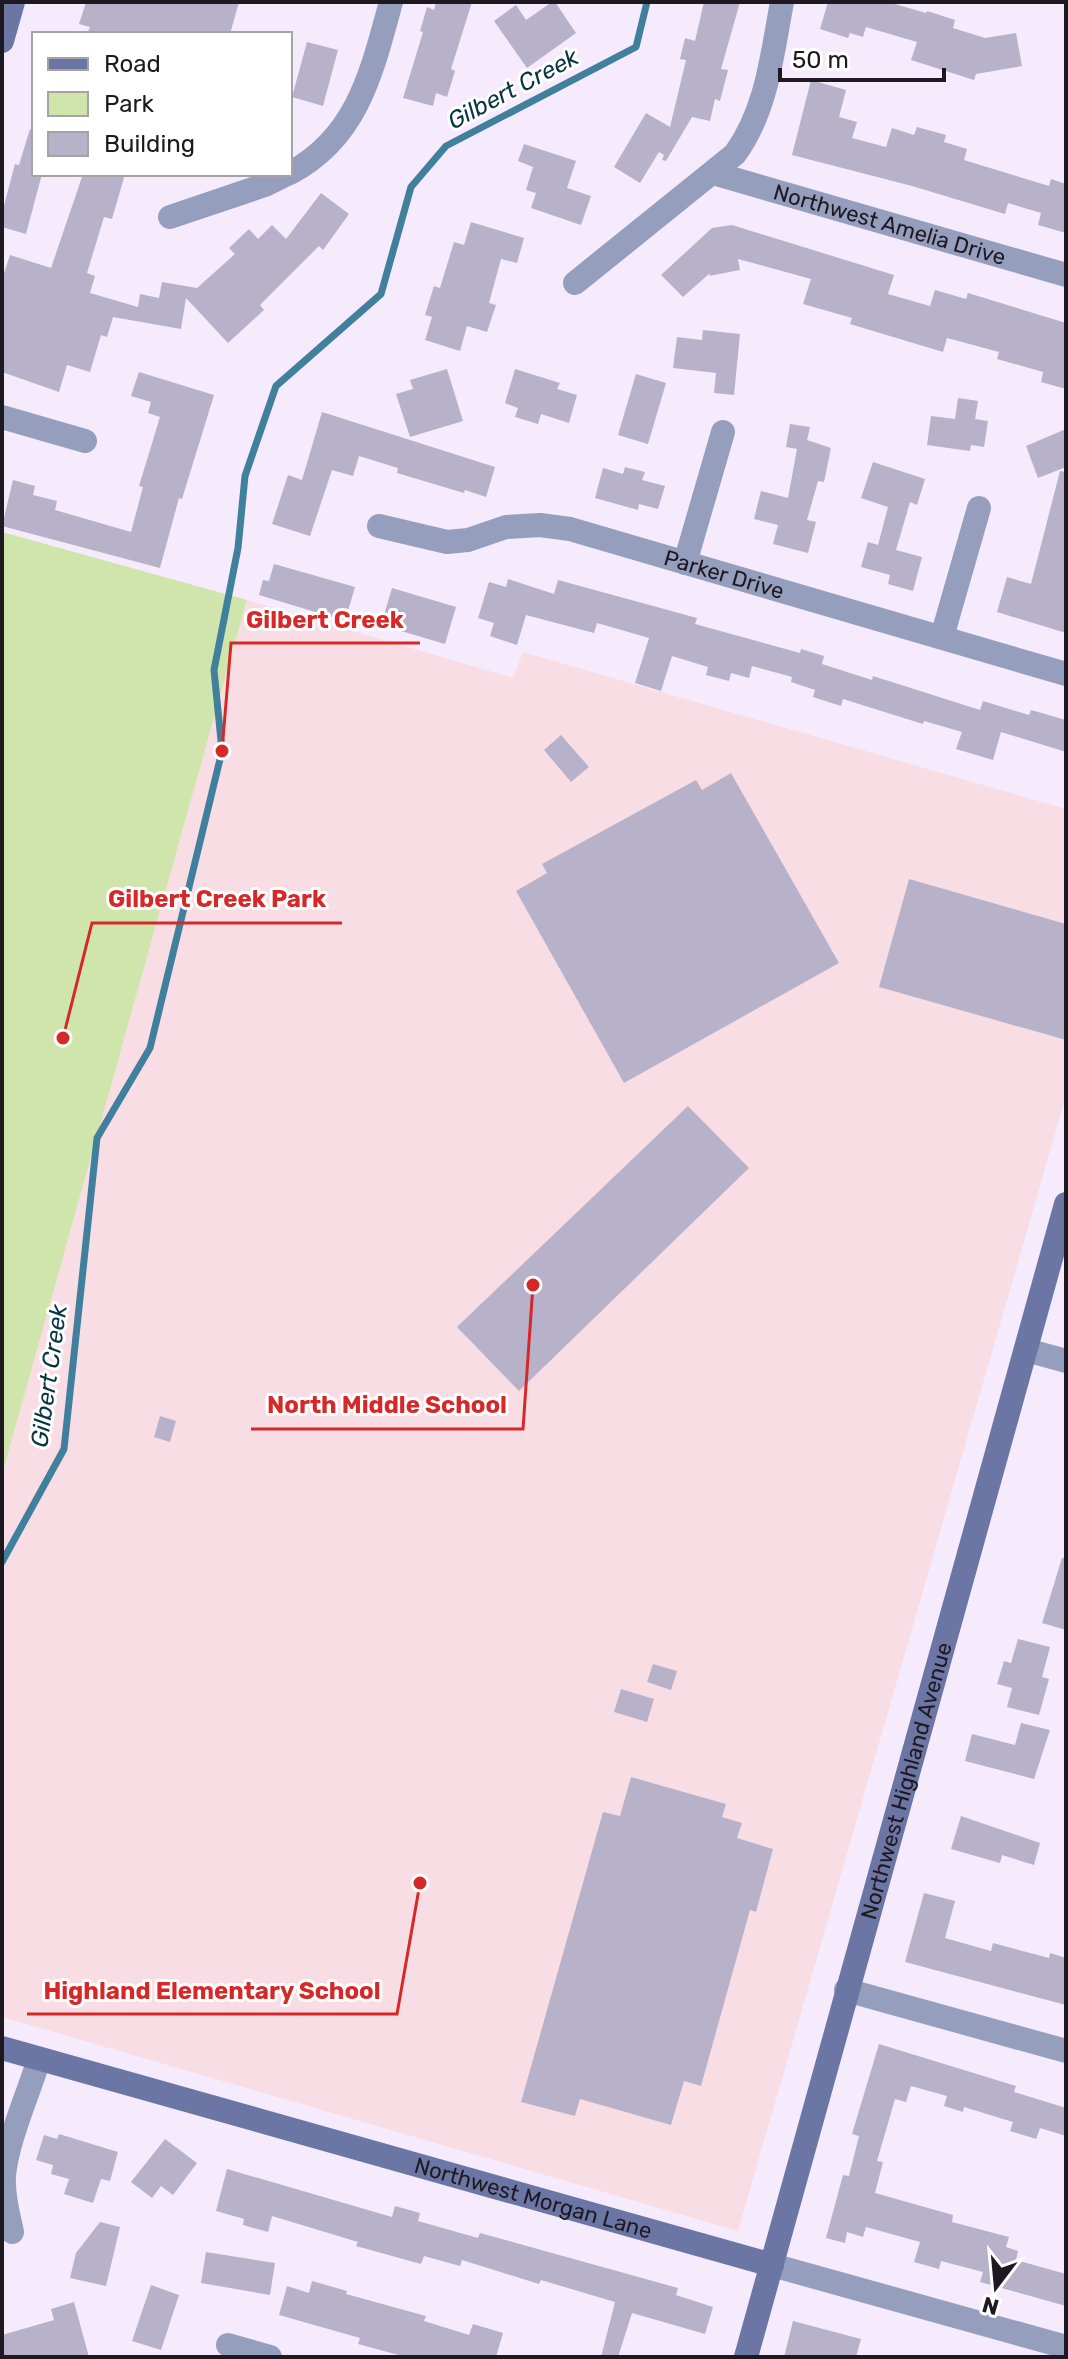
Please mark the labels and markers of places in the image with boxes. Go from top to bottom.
callout: Gilbert Creek [231,595,420,643]
callout: Gilbert Creek Park [92,875,342,923]
callout: North Middle School [251,1381,523,1429]
callout: Highland Elementary School [27,1966,397,2014]

